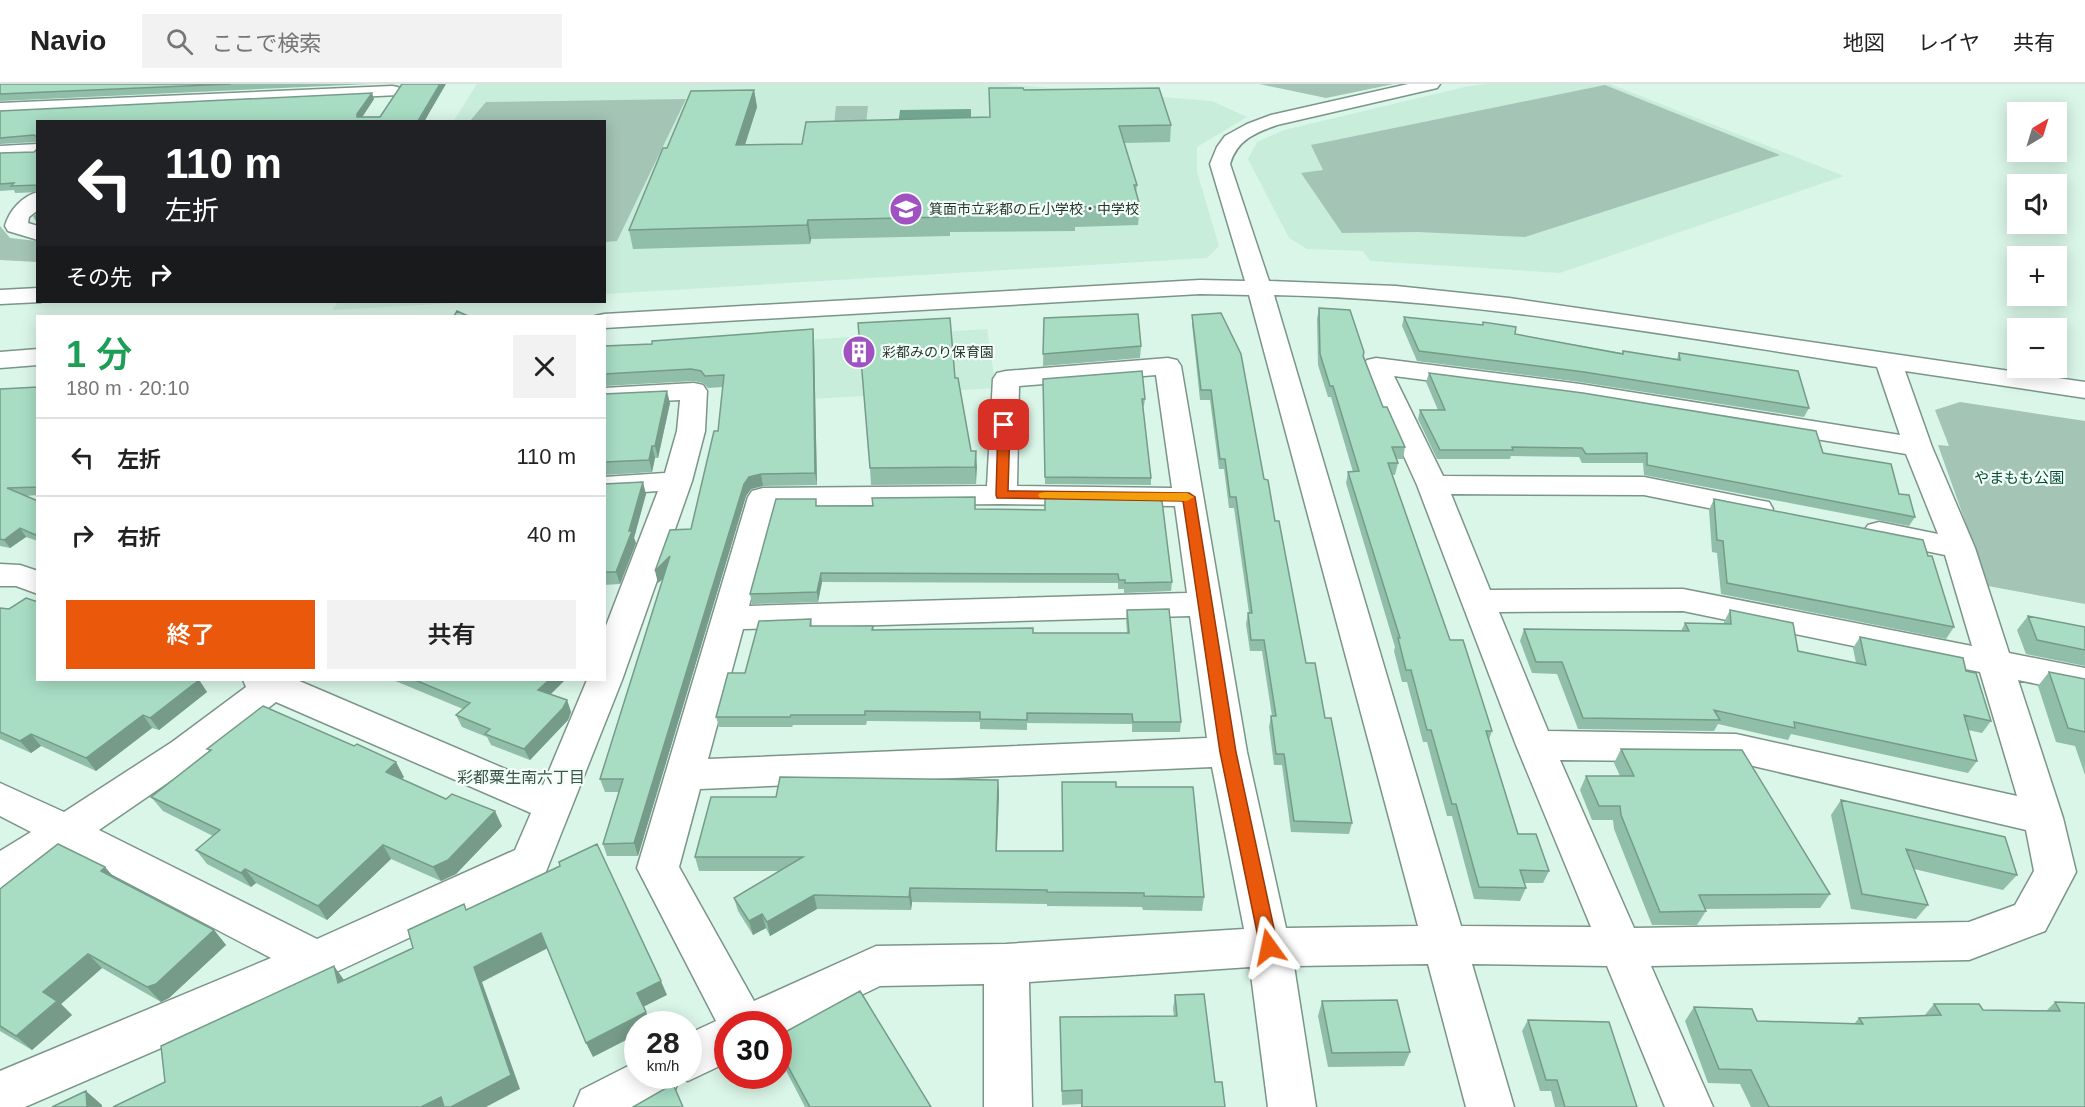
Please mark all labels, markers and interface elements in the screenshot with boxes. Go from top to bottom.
search box [142,14,562,68]
text: Navio [30,25,106,56]
icon: search [163,25,196,58]
text: ここで検索 [211,31,321,56]
text: 地図 [1843,31,1885,54]
text: レイヤ [1918,31,1980,54]
text: 共有 [2013,31,2055,54]
north arrow [2007,102,2067,162]
map controls [2007,102,2067,378]
text: 110 m [165,140,282,187]
icon: left [66,144,144,222]
button: sound [2007,174,2067,234]
school or university icon: 箕面市立彩都の丘小学校・中学校 [888,191,924,227]
text: 左折 [165,196,219,226]
place label: 箕面市立彩都の丘小学校・中学校 [929,201,1139,217]
button: + [2007,246,2067,306]
icon: right [144,258,177,291]
text: その先 [66,265,132,290]
button: − [2007,318,2067,378]
text: 1 分 [66,334,132,375]
building icon: 彩都みのり保育園 [841,334,877,370]
button: close [513,335,576,398]
place label: 彩都みのり保育園 [882,344,994,360]
text: 180 m · 20:10 [66,377,189,399]
pin [978,399,1029,450]
icon: arrive [987,408,1020,441]
icon: left [66,441,99,474]
text: 110 m [516,444,576,469]
text: 左折 [117,447,161,472]
park label: やまもも公園 [1974,469,2064,486]
icon: right [66,519,99,552]
text: 40 m [527,522,576,547]
text: 右折 [117,525,161,550]
button: 終了 [66,600,315,669]
button: 共有 [327,600,576,669]
district label: 彩都粟生南六丁目 [457,769,585,786]
position arrow [1237,915,1301,979]
speed limit sign: 30 [714,1011,792,1089]
text: 28 [646,1026,680,1059]
text: km/h [647,1057,679,1074]

